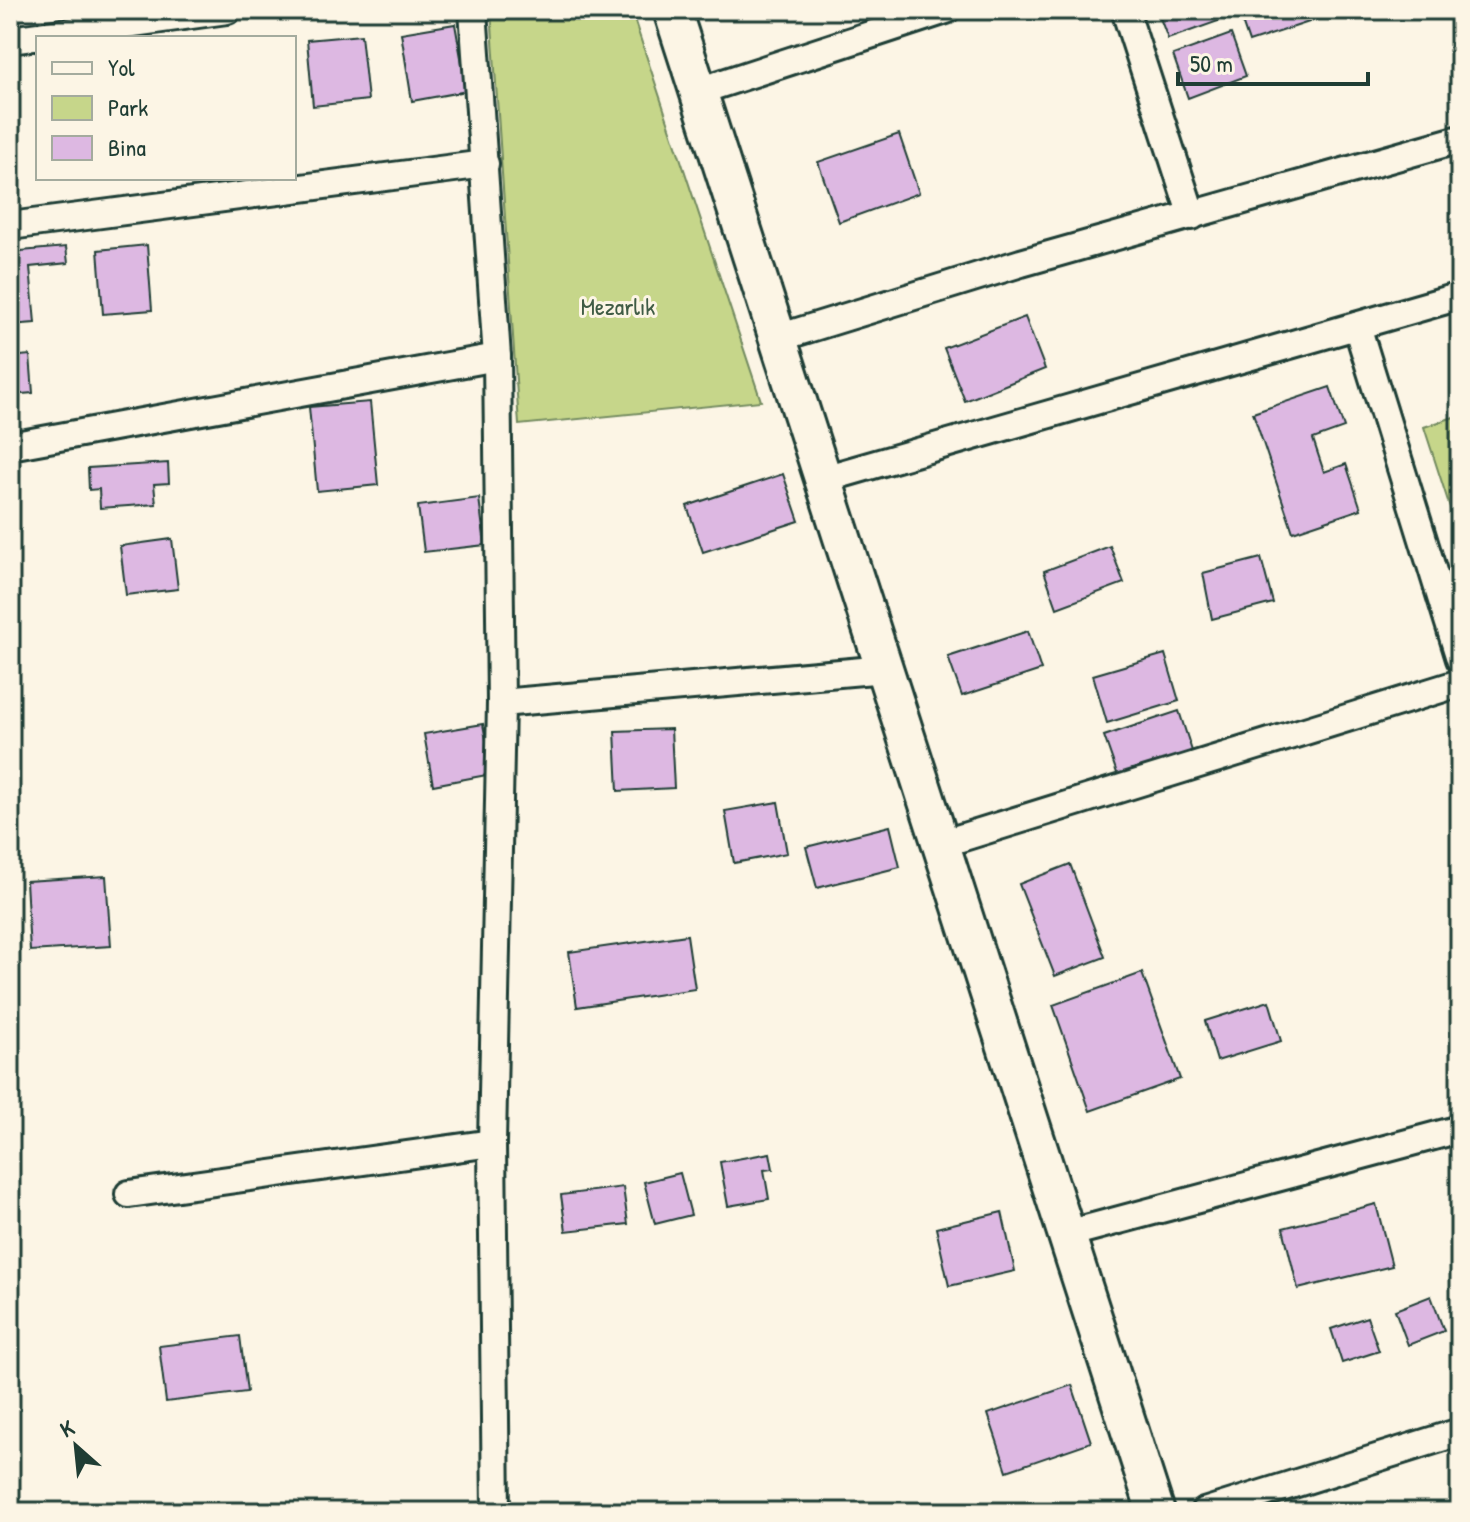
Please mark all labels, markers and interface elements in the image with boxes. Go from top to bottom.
legend [36,36,296,180]
scale bar [1178,36,1368,86]
text: 50 m [1190,47,1233,79]
text: Yol [108,51,135,83]
text: Park [108,91,148,123]
text: Bina [108,131,146,163]
park label: Mezarlık [581,290,655,322]
north arrow [36,1406,116,1486]
text: K [55,1412,79,1444]

